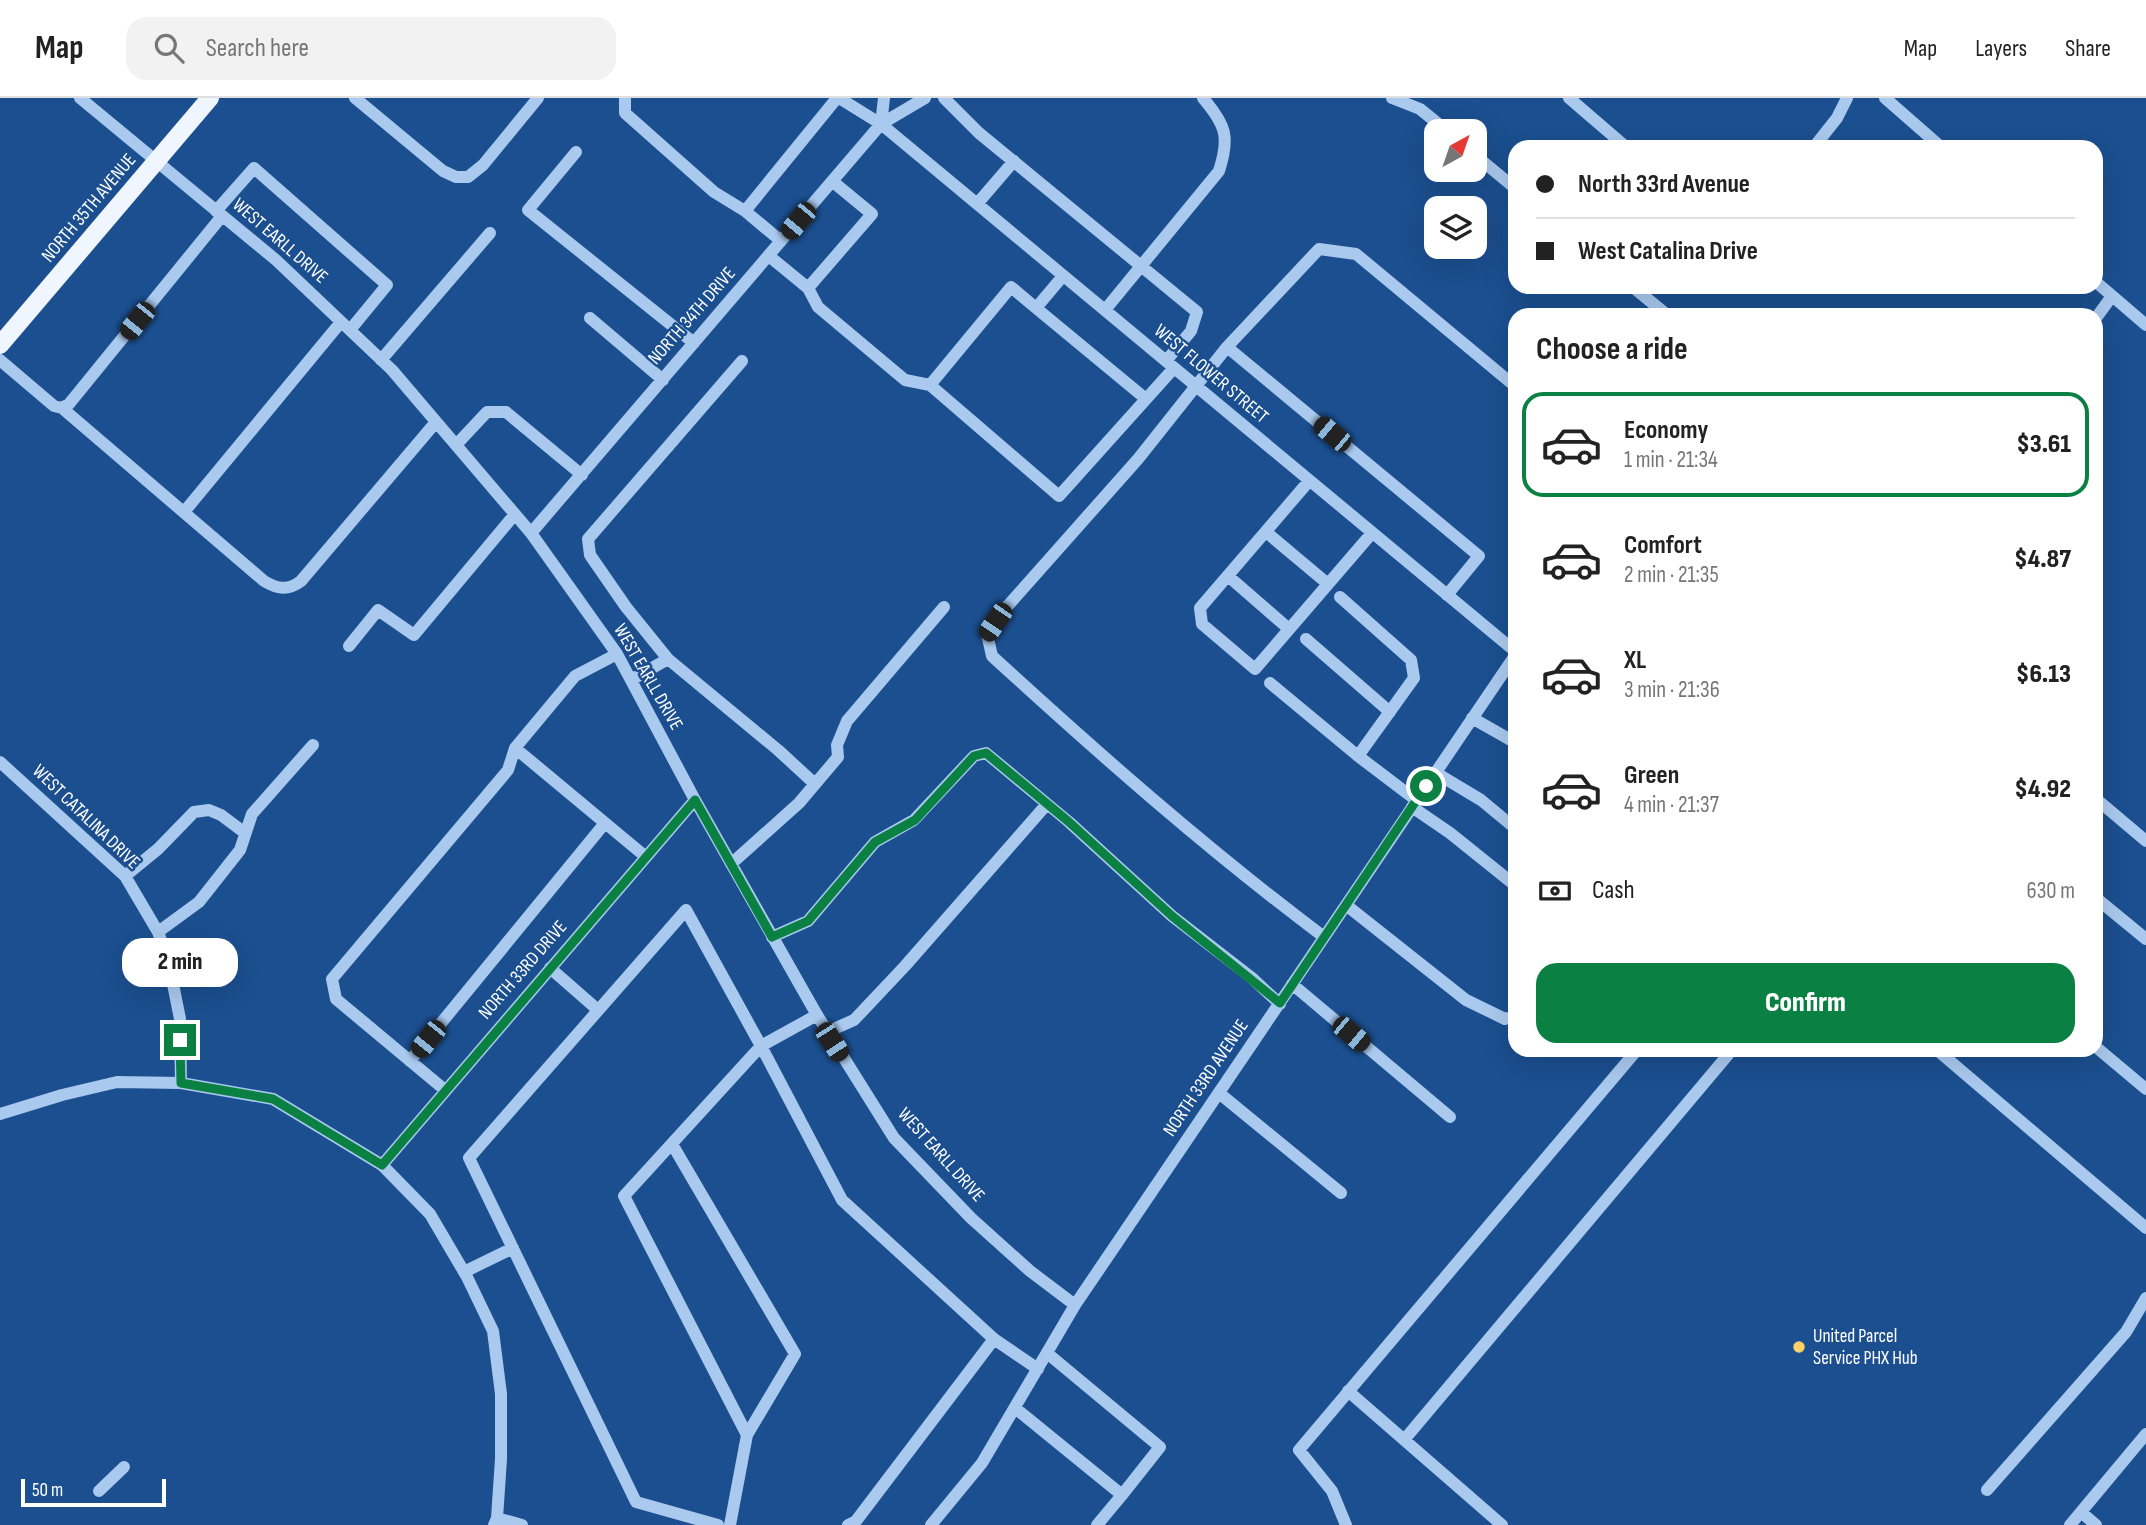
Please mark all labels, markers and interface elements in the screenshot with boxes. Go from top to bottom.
search box [126,17,616,80]
text: Map [35,28,84,68]
icon: search [150,29,188,67]
text: Search here [206,33,309,64]
text: Map [1904,34,1937,63]
text: Layers [1975,34,2027,63]
text: Share [2065,34,2111,63]
north arrow [1424,119,1488,182]
map controls [1424,119,1487,259]
street label: NORTH 35TH AVENUE [37,149,141,267]
text: North 33rd Avenue [1578,169,1750,200]
street label: WEST EARLL DRIVE [228,193,332,289]
button: layers [1424,196,1487,259]
car [777,198,820,244]
text: West Catalina Drive [1578,236,1758,267]
street label: NORTH 34TH DRIVE [643,263,741,369]
car [116,298,159,344]
street label: WEST FLOWER STREET [1149,319,1273,429]
text: Choose a ride [1536,330,1688,369]
car [1310,412,1355,456]
icon: car [1540,413,1603,476]
text: Economy [1624,415,1708,446]
text: $3.61 [2016,429,2071,460]
text: 1 min · 21:34 [1624,446,1718,474]
icon: car [1540,528,1603,591]
text: Comfort [1624,530,1702,561]
text: $4.87 [2014,544,2071,575]
text: 2 min · 21:35 [1624,561,1719,589]
car [975,599,1016,645]
street label: WEST EARLL DRIVE [608,620,688,734]
icon: car [1540,643,1603,706]
text: XL [1624,645,1646,676]
text: $6.13 [2016,659,2071,690]
text: 3 min · 21:36 [1624,676,1720,704]
icon: car [1540,758,1603,821]
street label: WEST CATALINA DRIVE [27,760,145,874]
text: Green [1624,760,1679,791]
route start [1410,770,1442,802]
text: $4.92 [2014,774,2071,805]
text: 4 min · 21:37 [1624,791,1719,819]
icon: cash [1536,872,1574,910]
text: Cash [1592,875,1635,906]
text: 630 m [2027,877,2075,905]
street label: NORTH 33RD DRIVE [474,916,572,1024]
callout: 2 min [122,939,238,988]
text: 2 min [158,948,202,976]
button: Confirm [1536,963,2075,1043]
car [1329,1012,1374,1056]
street label: NORTH 33RD AVENUE [1158,1015,1254,1141]
car [407,1016,450,1062]
car [812,1019,853,1065]
route end [164,1024,196,1056]
street label: WEST EARLL DRIVE [893,1103,989,1207]
place label: United Parcel Service PHX Hub [1813,1325,1918,1370]
marker: United Parcel Service PHX Hub [1791,1339,1807,1355]
scale bar [21,1476,166,1508]
text: 50 m [32,1479,63,1502]

